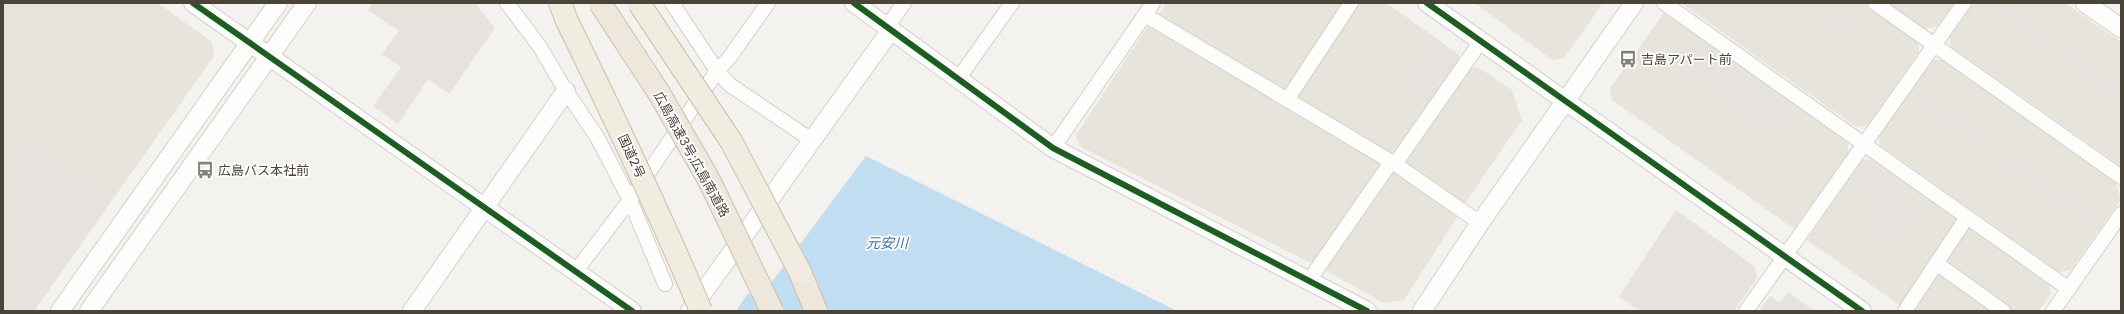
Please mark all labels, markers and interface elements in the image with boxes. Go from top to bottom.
bus stop icon: 吉島アパート前 [1618,49,1638,69]
place label: 吉島アパート前 [1641,50,1732,69]
street label: 広島高速3号;広島南道路 [649,88,734,221]
street label: 国道2号 [613,131,650,181]
bus stop icon: 広島バス本社前 [195,160,215,180]
place label: 広島バス本社前 [218,161,309,180]
water label: 元安川 [866,233,910,253]

